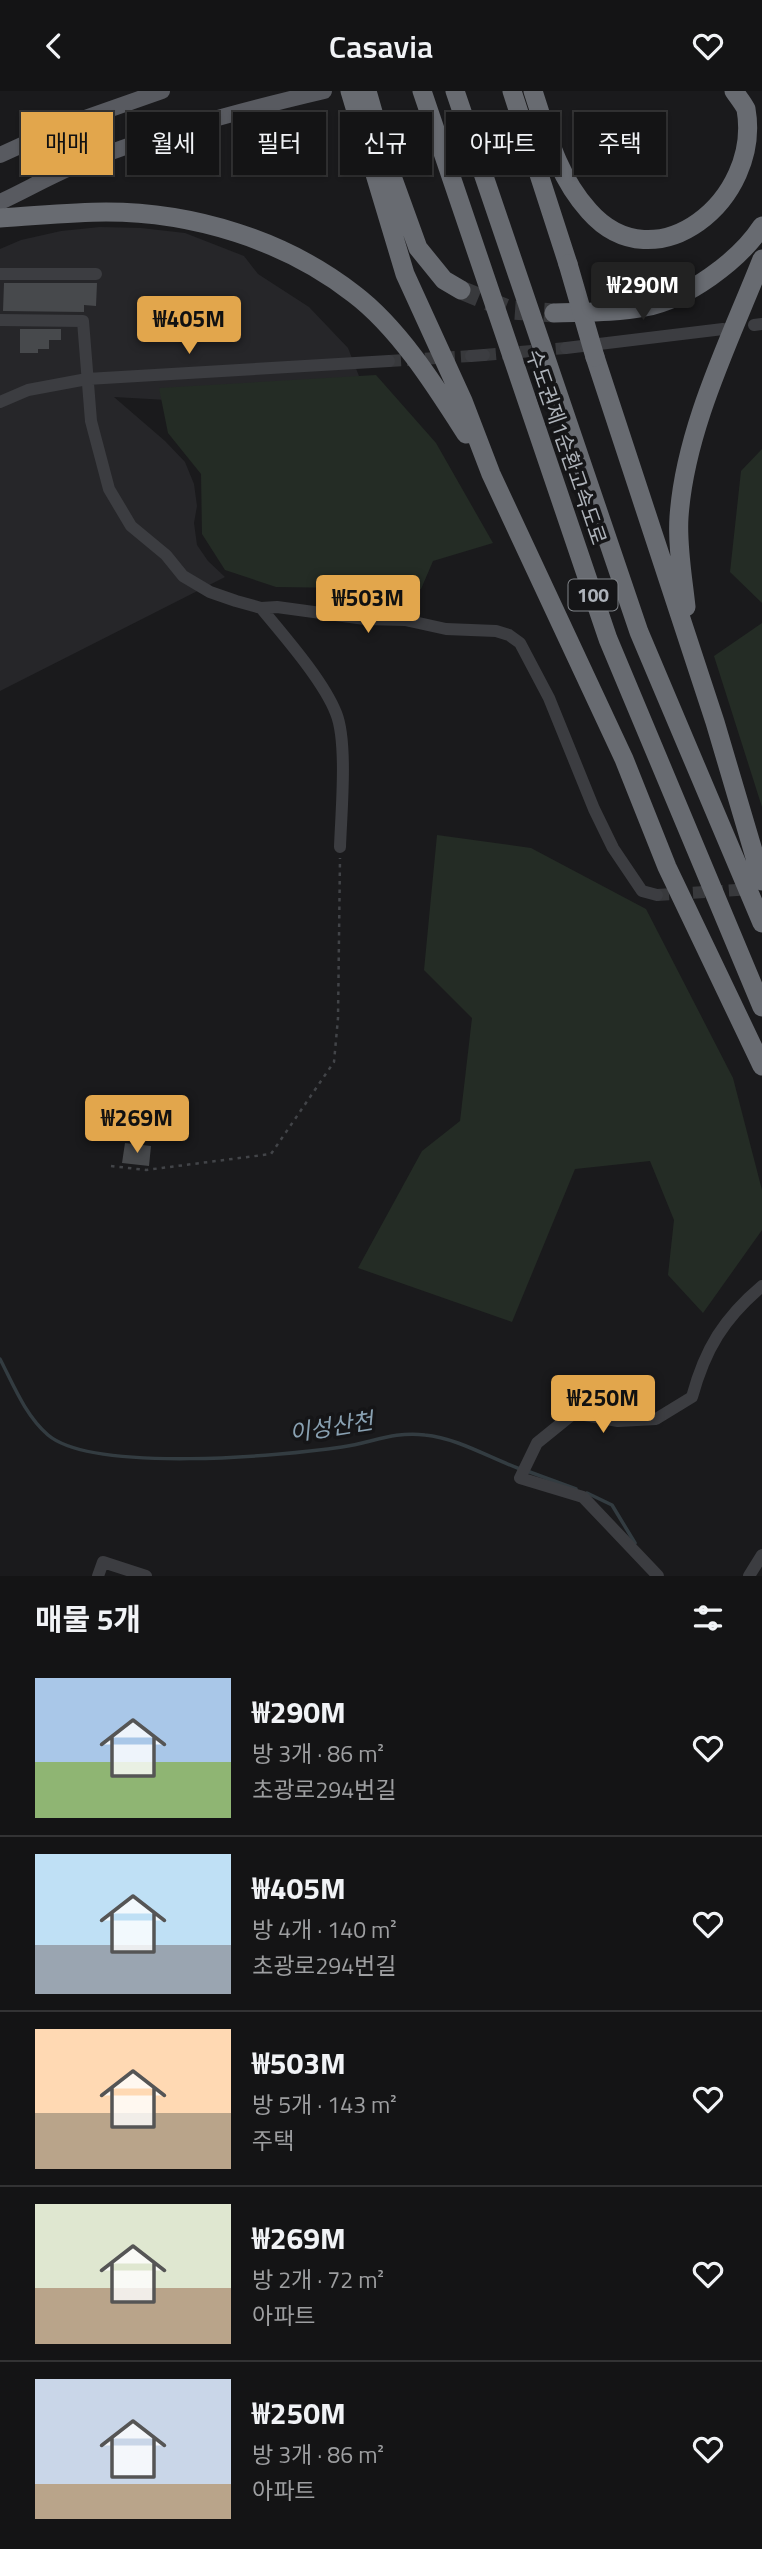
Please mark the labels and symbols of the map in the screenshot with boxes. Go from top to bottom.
pin: ₩290M [594,263,692,322]
pin: ₩405M [140,296,238,356]
street label: 수도권제1순환고속도로 [518,345,615,549]
pin: ₩503M [319,575,417,635]
road number: 100 [568,580,618,611]
pin: ₩269M [88,1095,186,1155]
pin: ₩250M [554,1375,652,1435]
water label: 이성산천 [286,1402,378,1450]

